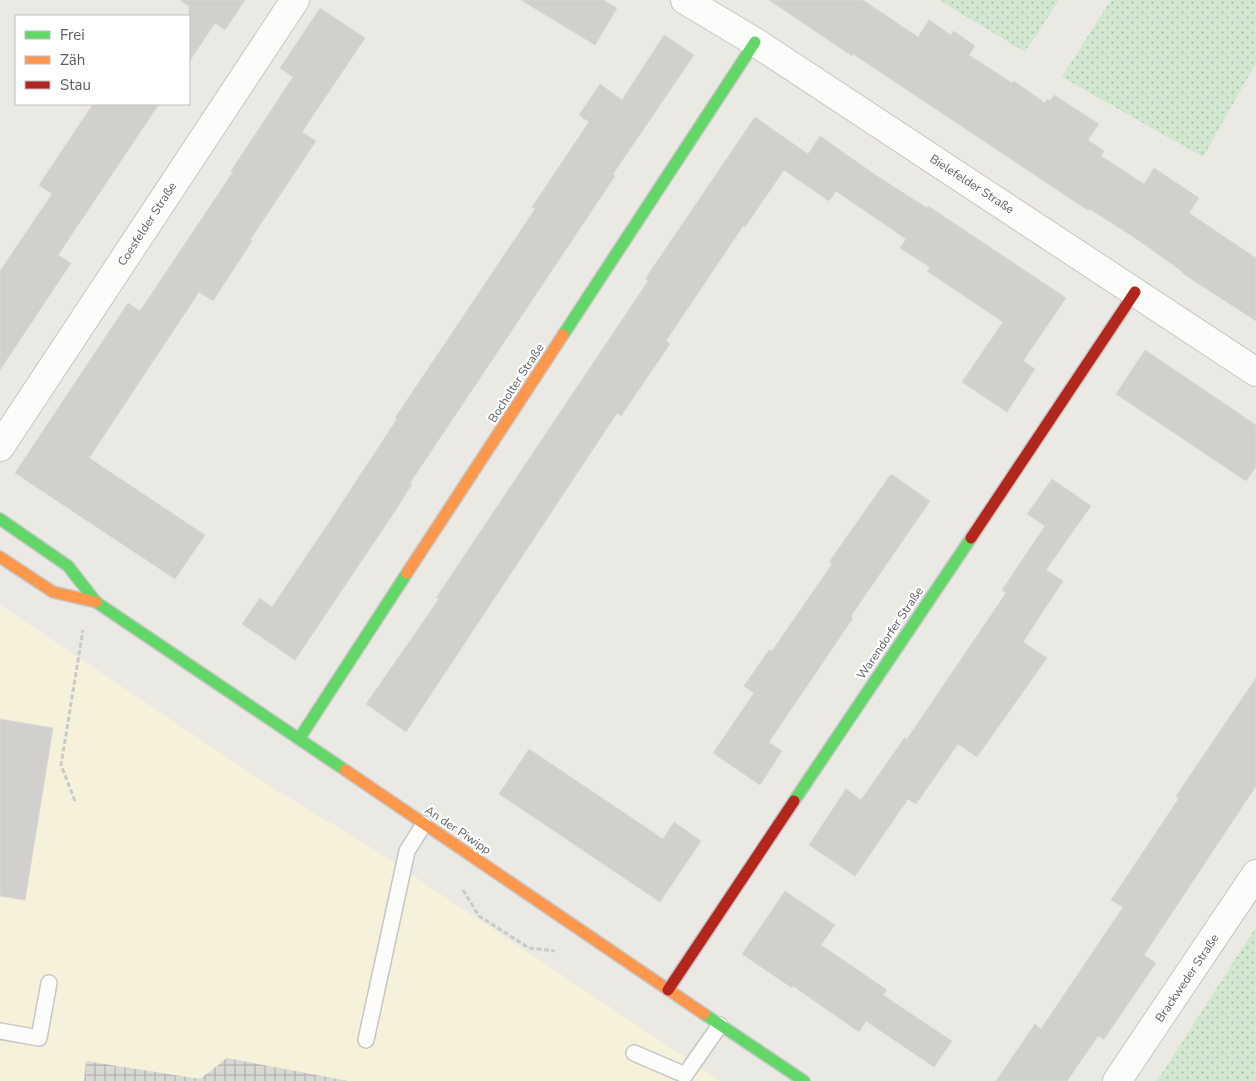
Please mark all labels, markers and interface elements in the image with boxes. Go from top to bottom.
legend [15,15,190,105]
text: Frei [60,25,85,45]
text: Zäh [60,50,85,70]
text: Stau [60,75,91,95]
street label: Bielefelder Straße [927,151,1017,217]
street label: Coesfelder Straße [114,179,180,269]
street label: Bocholter Straße [484,340,548,426]
street label: Warendorfer Straße [853,584,927,682]
street label: An der Piwipp [422,802,494,858]
street label: Brackweder Straße [1152,931,1222,1025]

